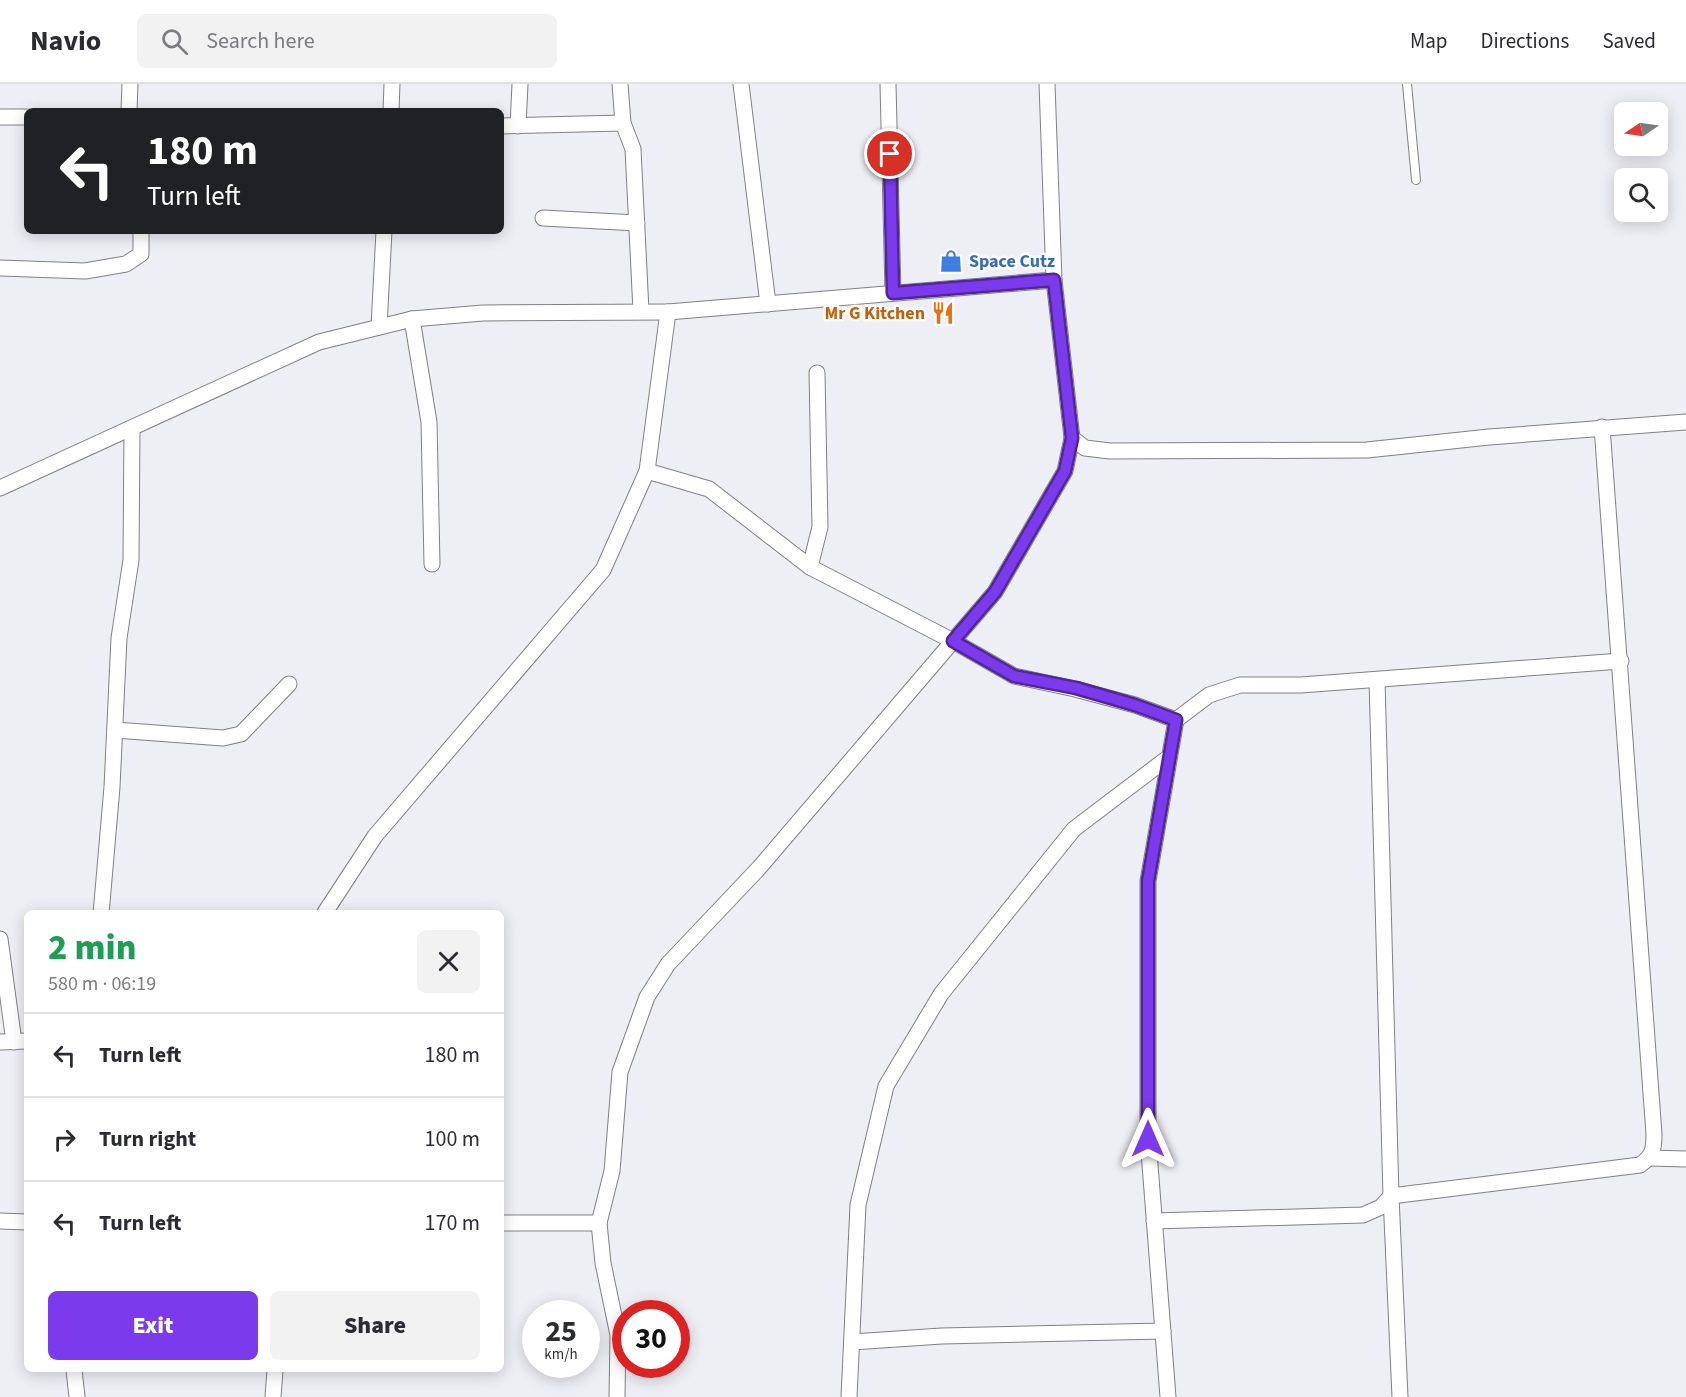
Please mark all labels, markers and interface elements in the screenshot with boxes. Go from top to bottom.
search box [137,14,557,68]
text: Navio [30,21,101,61]
icon: search [158,25,191,58]
text: Search here [206,25,315,57]
text: Map [1410,26,1448,56]
text: Directions [1481,26,1569,56]
text: Saved [1602,26,1656,56]
north arrow [1614,102,1668,156]
map controls [1614,102,1668,222]
text: 180 m [147,121,258,181]
pin [864,128,915,179]
icon: left [48,132,126,210]
icon: arrive [873,137,906,170]
button: search [1614,168,1668,222]
text: Turn left [147,177,241,216]
shop icon: Space Cutz [938,248,964,274]
place label: Space Cutz [969,249,1055,274]
restaurant icon: Mr G Kitchen [930,300,956,326]
place label: Mr G Kitchen [825,301,925,326]
text: 2 min [48,922,136,973]
button: close [417,930,480,993]
text: 580 m · 06:19 [48,970,156,998]
icon: left [48,1039,81,1072]
text: Turn left [99,1039,181,1071]
text: 180 m [425,1039,480,1071]
position arrow [1116,1107,1180,1171]
icon: right [48,1123,81,1156]
text: Turn right [99,1123,196,1155]
text: 100 m [425,1123,480,1155]
icon: left [48,1207,81,1240]
text: Turn left [99,1207,181,1239]
text: 170 m [425,1207,480,1239]
button: Exit [48,1291,258,1360]
button: Share [270,1291,480,1360]
speed limit sign: 30 [612,1300,690,1378]
text: 25 [545,1310,577,1353]
text: km/h [544,1344,578,1365]

